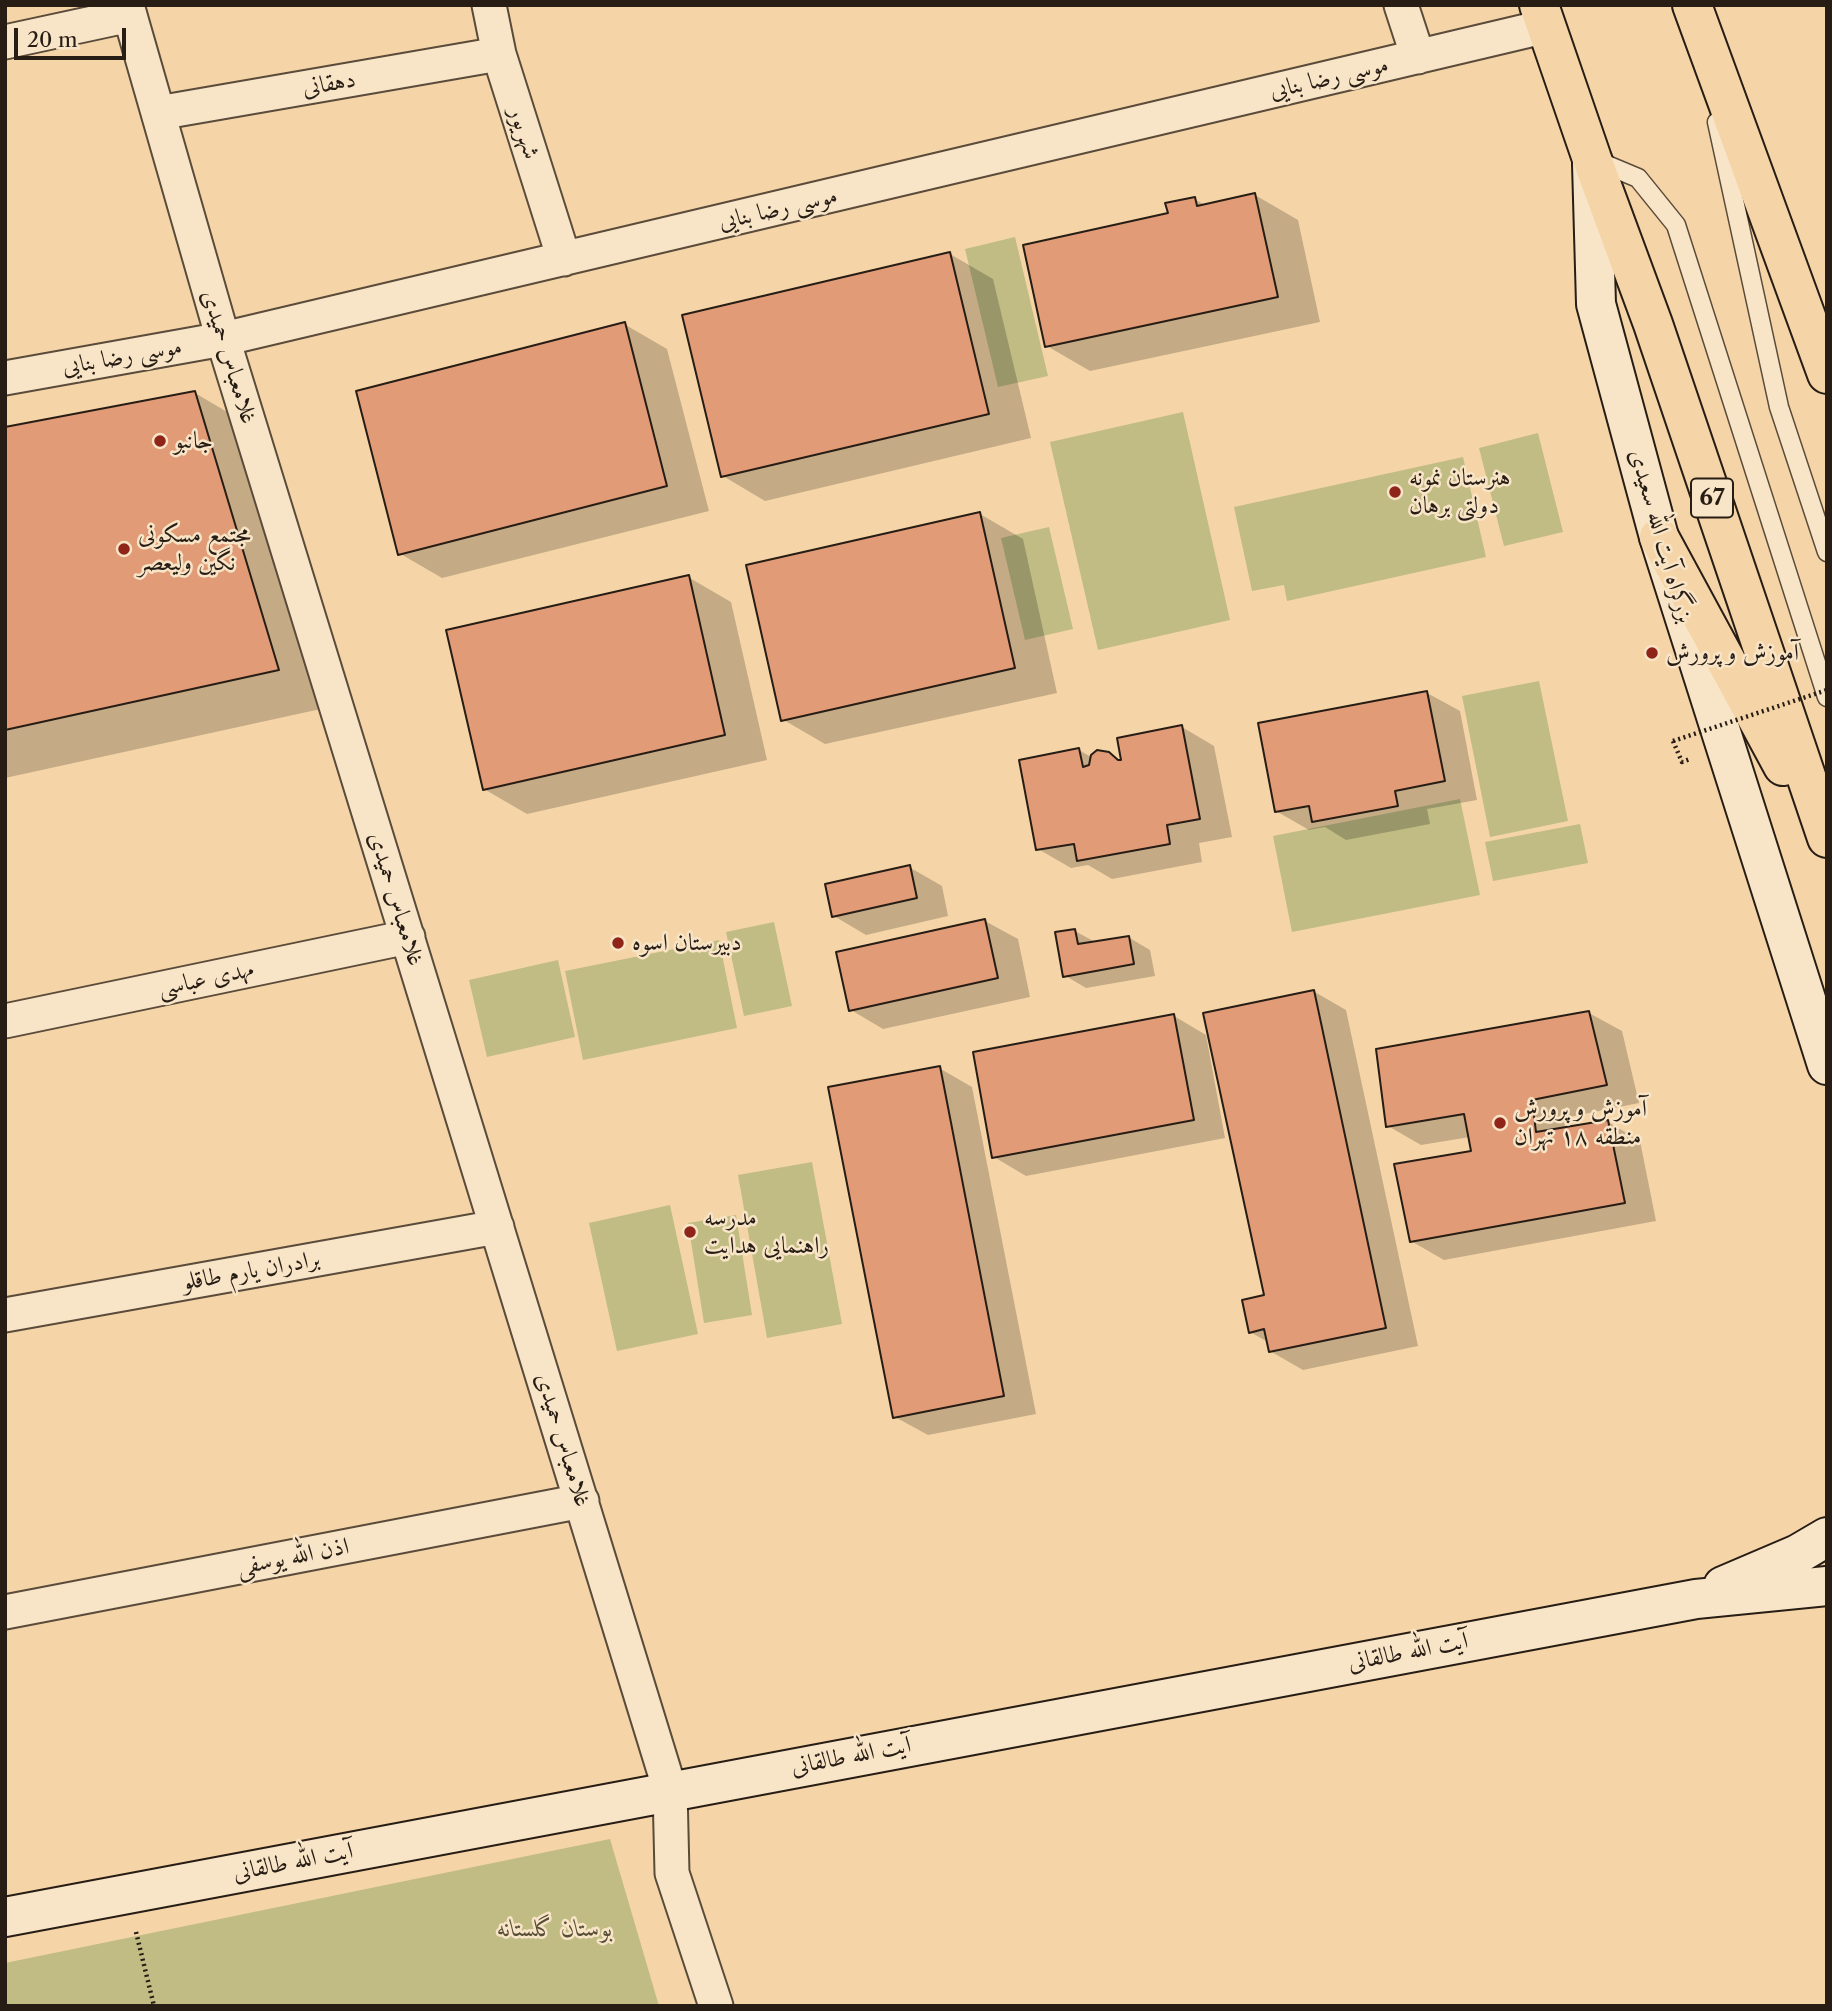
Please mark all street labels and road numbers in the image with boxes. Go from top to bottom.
street label: موسی رضا بنایی [1267,50,1391,106]
street label: دهقانی [300,65,358,103]
street label: شهریور [502,103,546,163]
street label: موسی رضا بنایی [716,181,840,237]
street label: غلامعباس حمیدی [195,287,263,427]
street label: موسی رضا بنایی [60,332,184,382]
street label: بزرگراه آیت الله سعیدی [1622,446,1700,626]
road number: 67 [1691,478,1733,518]
street label: غلامعباس حمیدی [362,829,430,969]
street label: مهدی عباسی [155,955,257,1003]
street label: برادران یارم طاقلو [180,1245,322,1297]
street label: غلامعباس حمیدی [529,1370,597,1510]
street label: اذن الله یوسفی [235,1532,351,1582]
street label: آیت الله طالقانی [1345,1626,1471,1678]
street label: آیت الله طالقانی [788,1730,914,1782]
street label: آیت الله طالقانی [230,1836,356,1888]

